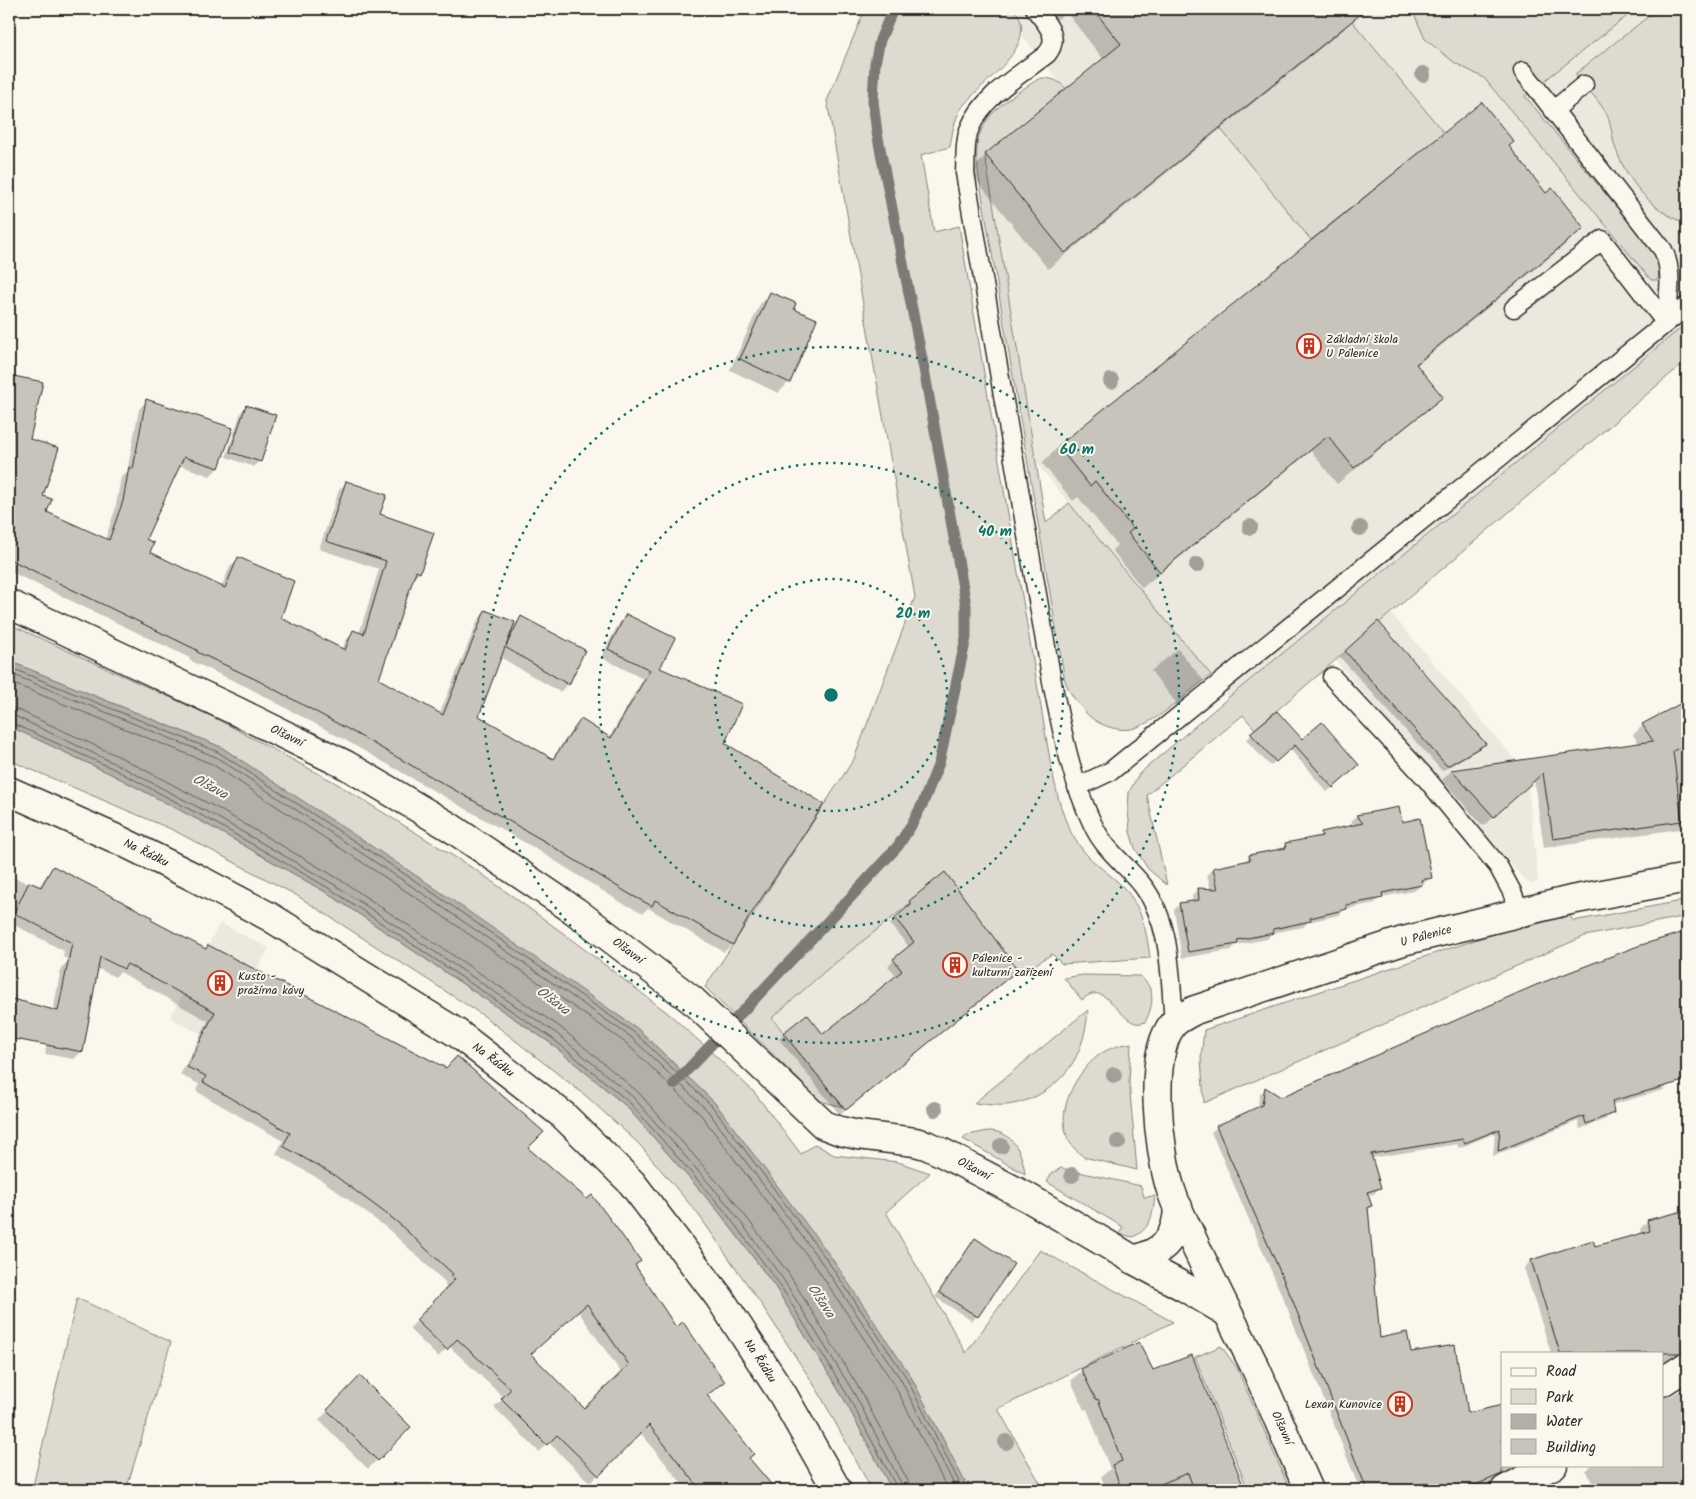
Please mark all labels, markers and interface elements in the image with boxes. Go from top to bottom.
place label: Základní škola U Pálenice [1326,330,1398,363]
building icon: Základní škola U Pálenice [1296,333,1322,359]
text: 60 m [1060,438,1094,462]
text: 40 m [978,520,1012,544]
text: 20 m [896,602,930,626]
centre of rings [822,686,840,704]
street label: Olšavní [267,720,309,753]
water label: Olšava [188,769,233,806]
street label: Na Řádku [120,834,172,872]
street label: U Pálenice [1398,920,1454,952]
street label: Olšavní [608,933,650,971]
place label: Pálenice - kulturní zařízení [972,949,1054,982]
building icon: Pálenice - kulturní zařízení [942,952,968,978]
place label: Kusto - pražírna kávy [237,967,305,1000]
building icon: Kusto - pražírna kávy [207,970,233,996]
water label: Olšava [532,981,576,1022]
street label: Na Řádku [468,1038,518,1082]
street label: Olšavní [954,1152,996,1187]
water label: Olšava [802,1279,841,1324]
street label: Na Řádku [739,1335,781,1387]
legend [1501,1352,1664,1466]
text: Road [1546,1360,1577,1384]
text: Park [1546,1386,1574,1410]
building icon: Lexan Kunovice [1387,1391,1413,1417]
place label: Lexan Kunovice [1305,1395,1383,1414]
street label: Olšavní [1266,1408,1299,1450]
text: Water [1546,1410,1583,1434]
text: Building [1546,1436,1596,1460]

